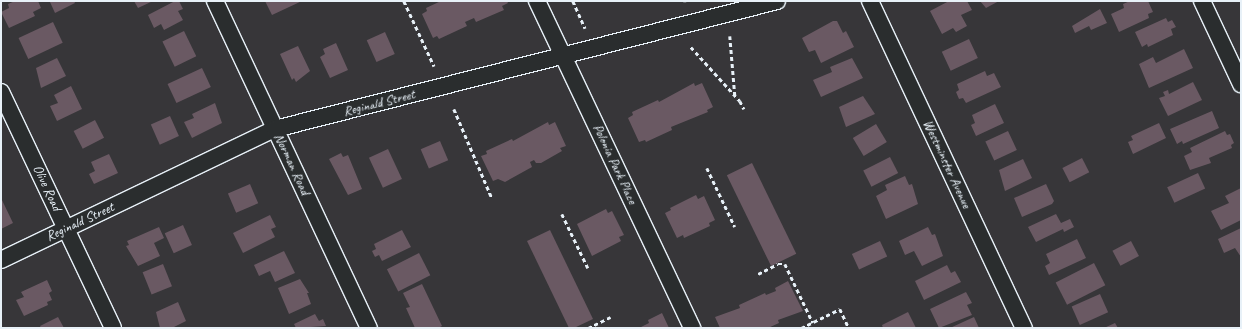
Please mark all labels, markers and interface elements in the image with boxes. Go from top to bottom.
street label: Reginald Street [341,86,417,120]
street label: Westminster Avenue [919,117,975,211]
street label: Polonia Park Place [589,121,641,207]
street label: Norman Road [271,131,313,197]
street label: Olive Road [29,163,65,213]
street label: Reginald Street [43,199,117,245]

